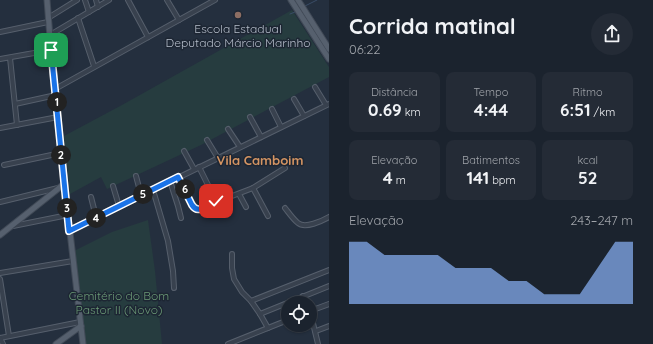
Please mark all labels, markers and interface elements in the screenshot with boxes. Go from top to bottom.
marker: Escola Estadual Deputado Márcio Marinho [233,10,243,20]
text: Corrida matinal [349,12,516,40]
button: share [591,13,633,55]
place label: Escola Estadual Deputado Márcio Marinho [166,21,311,50]
pin [34,33,68,67]
icon: arrive [40,39,62,61]
text: 06:22 [349,41,381,57]
text: Distância [371,85,418,99]
text: Tempo [474,85,508,99]
text: Ritmo [573,85,603,99]
pin: 1 [47,92,67,112]
text: 1 [55,95,59,109]
text: 0.69 [368,99,402,120]
text: 4:44 [474,99,508,120]
text: 6:51 [560,99,591,120]
text: km [402,105,421,119]
text: /km [591,105,615,119]
pin: 2 [51,145,71,165]
text: 2 [58,148,64,162]
district label: Vila Camboim [217,152,303,168]
text: Elevação [371,153,417,167]
text: Batimentos [462,153,520,167]
text: kcal [577,153,598,167]
text: 4 [383,167,393,188]
text: 141 [466,167,489,188]
text: 52 [578,167,597,188]
text: m [393,173,406,187]
text: bpm [489,173,516,187]
pin: 6 [175,179,195,199]
text: 6 [182,182,188,196]
pin: 5 [133,184,153,204]
pin [199,184,233,218]
text: 5 [140,187,146,201]
icon: check [205,190,227,212]
pin: 3 [57,198,77,218]
text: 3 [64,201,70,215]
pin: 4 [86,208,106,228]
text: 4 [93,211,99,225]
text: Elevação [349,212,404,228]
text: 243–247 m [570,212,633,228]
park label: Cemitério do Bom Pastor II (Novo) [69,288,169,317]
map controls [281,296,317,332]
button: locate [281,296,317,332]

